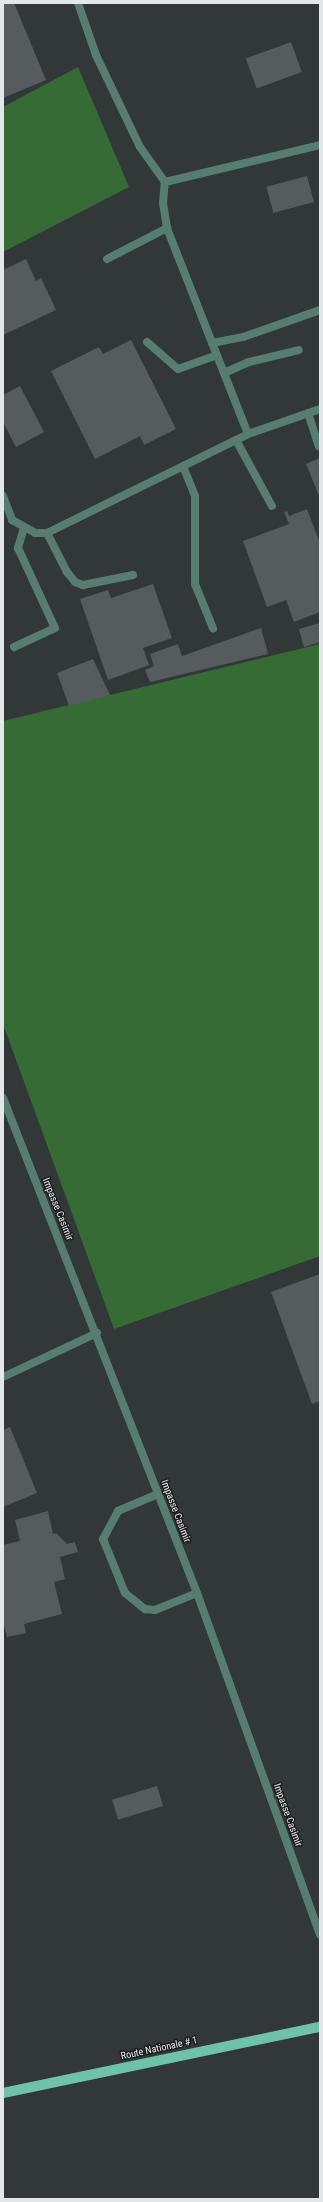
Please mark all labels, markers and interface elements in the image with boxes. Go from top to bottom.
street label: Impasse Casimir [40,1176,76,1242]
street label: Impasse Casimir [159,1478,193,1544]
street label: Impasse Casimir [271,1782,305,1848]
street label: Route Nationale # 1 [120,2034,198,2062]

